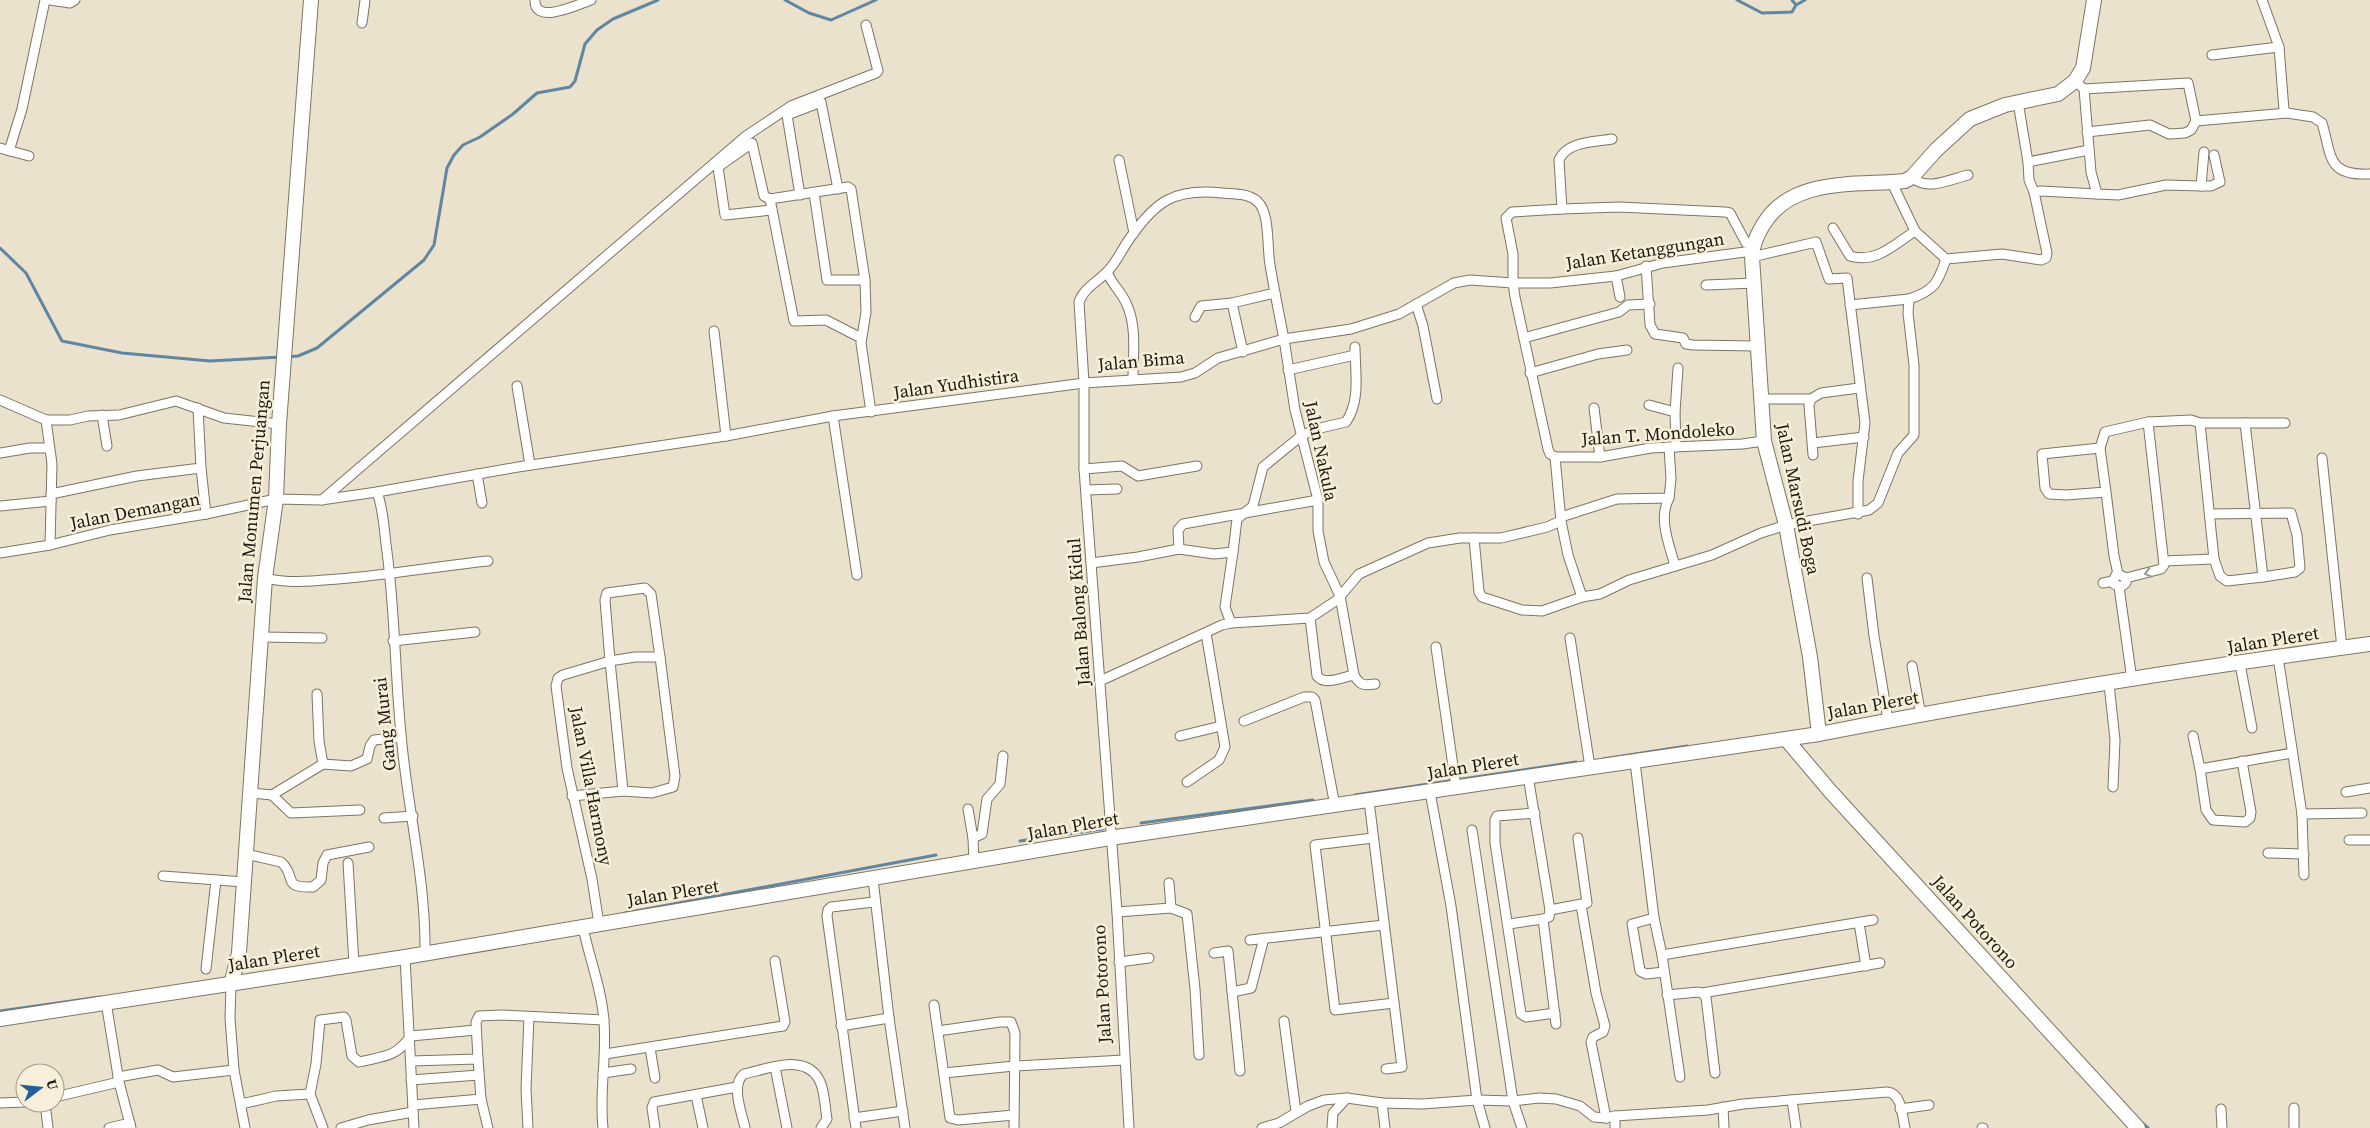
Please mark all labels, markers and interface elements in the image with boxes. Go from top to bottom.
street label: Jalan Ketanggungan [1563,226,1726,276]
street label: Jalan Bima [1096,344,1186,377]
street label: Jalan Yudhistira [891,362,1021,405]
street label: Jalan Monumen Perjuangan [231,378,276,605]
street label: Jalan Nakula [1298,398,1344,504]
street label: Jalan T. Mondoleko [1579,416,1736,451]
street label: Jalan Marsudi Boga [1770,420,1827,578]
street label: Jalan Demangan [67,486,202,536]
street label: Jalan Balong Kidul [1061,537,1096,688]
one-way arrow [2144,567,2153,577]
street label: Jalan Pleret [2224,620,2321,659]
street label: Gang Murai [367,676,402,772]
street label: Jalan Pleret [1824,684,1921,725]
street label: Jalan Villa Harmony [564,703,619,868]
street label: Jalan Pleret [1424,746,1521,785]
street label: Jalan Pleret [1024,805,1121,846]
street label: Jalan Potorono [1926,868,2024,974]
street label: Jalan Pleret [624,873,721,912]
street label: Jalan Potorono [1086,924,1117,1045]
street label: Jalan Pleret [225,938,322,977]
north arrow [15,1063,65,1113]
text: U [41,1077,64,1092]

